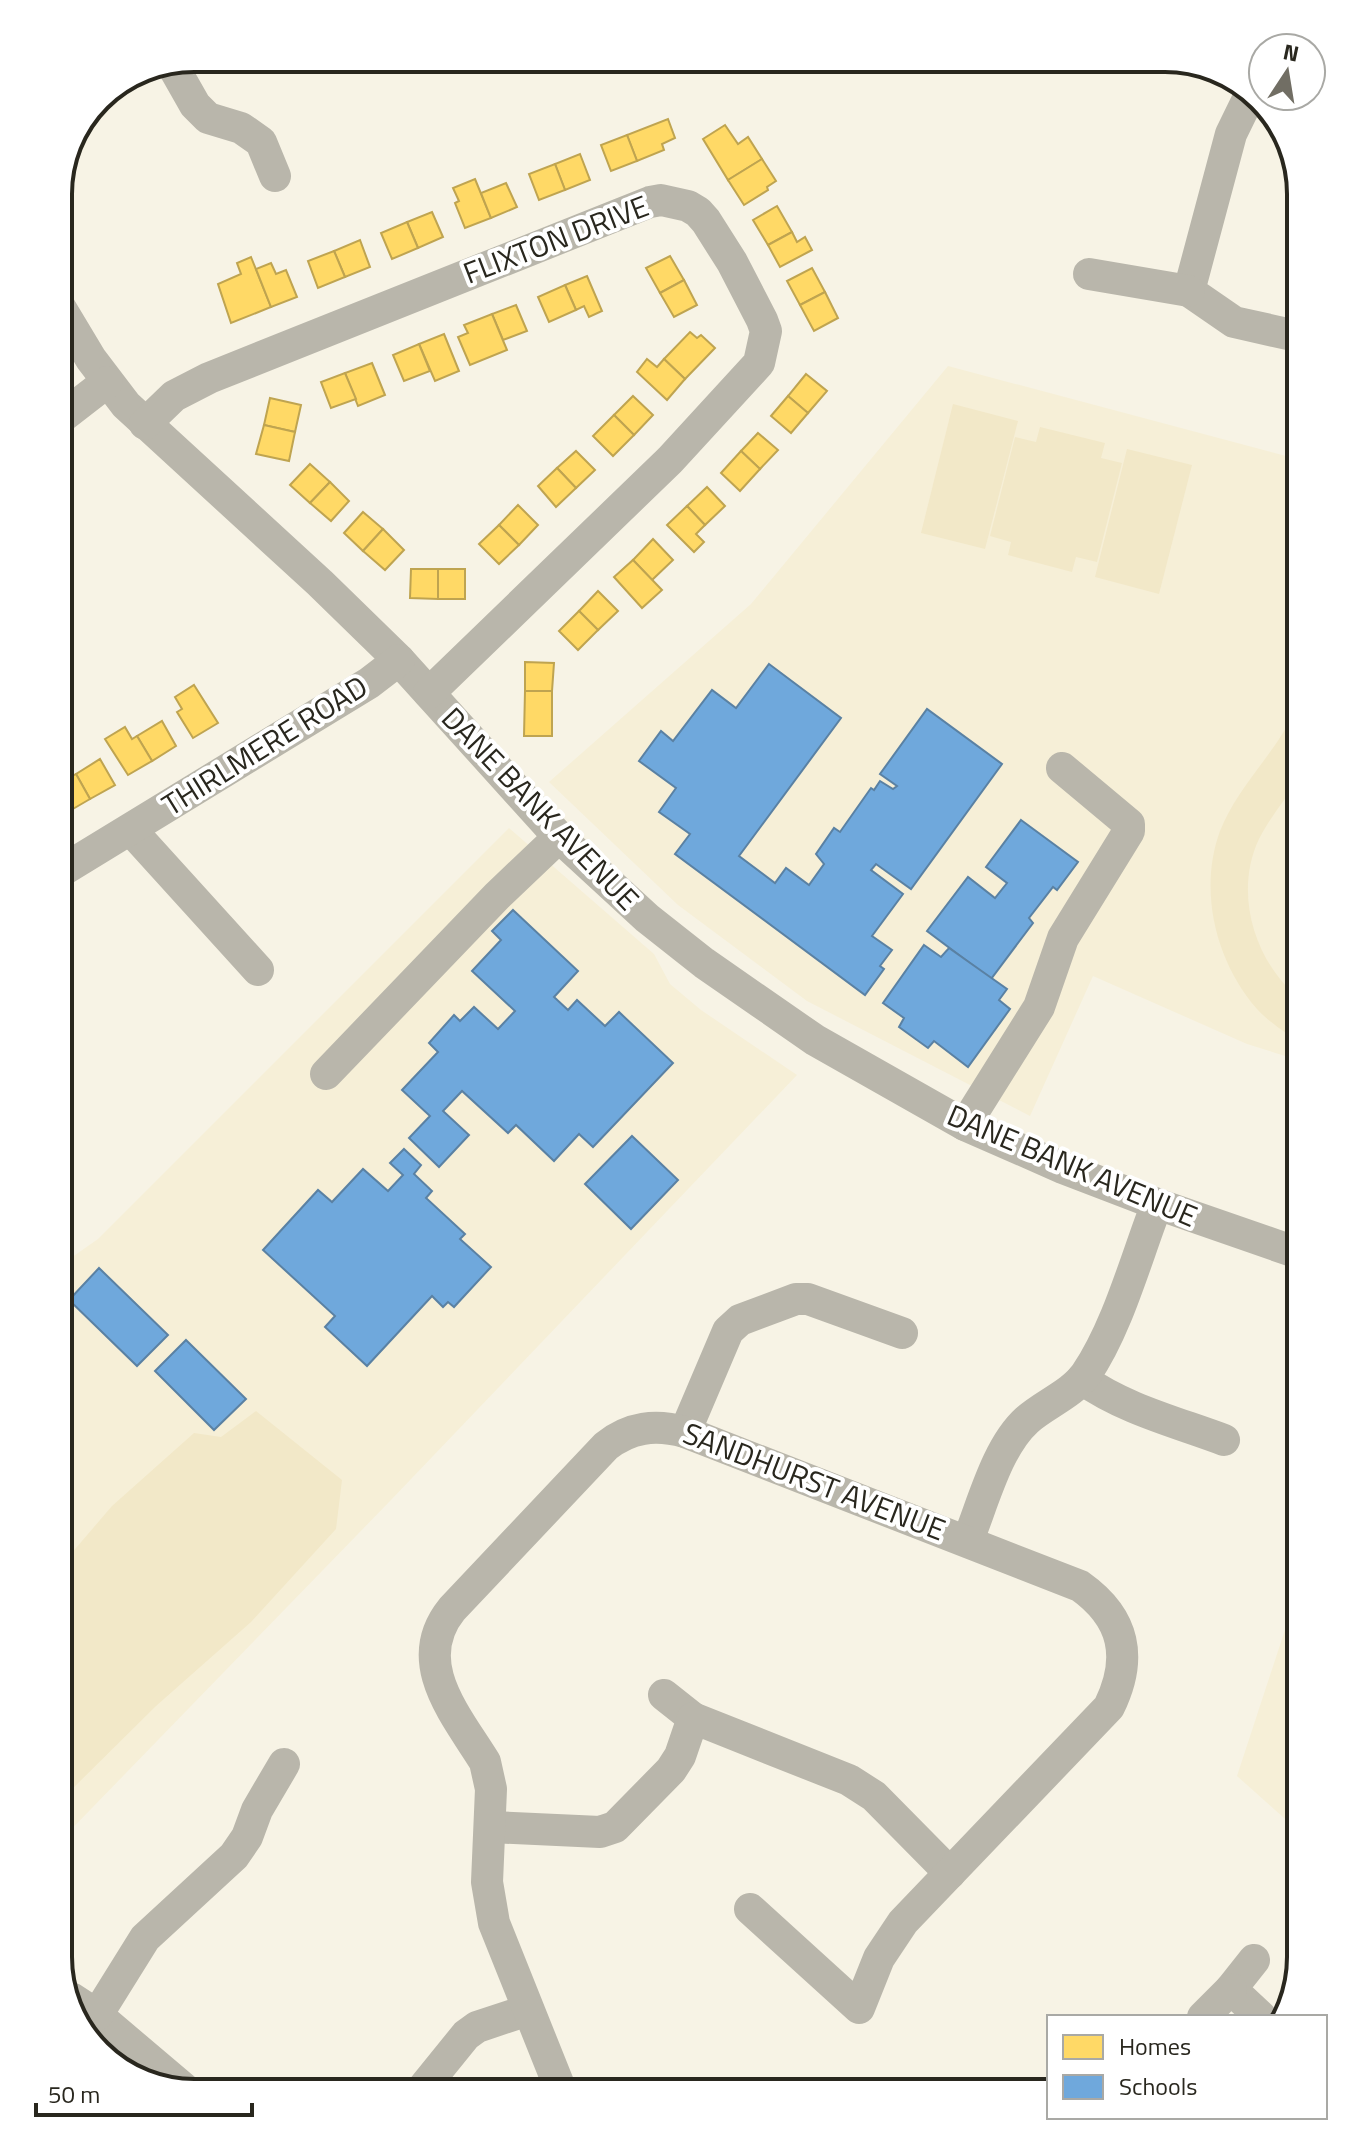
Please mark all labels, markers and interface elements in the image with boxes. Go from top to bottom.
north arrow [1247,32,1327,112]
text: N [1280,34,1302,71]
street label: FLIXTON DRIVE [456,183,655,296]
street label: THIRLMERE ROAD [153,663,376,827]
street label: DANE BANK AVENUE [431,696,650,921]
street label: DANE BANK AVENUE [940,1092,1205,1239]
street label: SANDHURST AVENUE [677,1410,952,1552]
legend [1047,2015,1327,2119]
text: Homes [1119,2028,1191,2064]
scale bar [36,2067,252,2117]
text: Schools [1119,2068,1197,2104]
text: 50 m [48,2076,100,2112]

